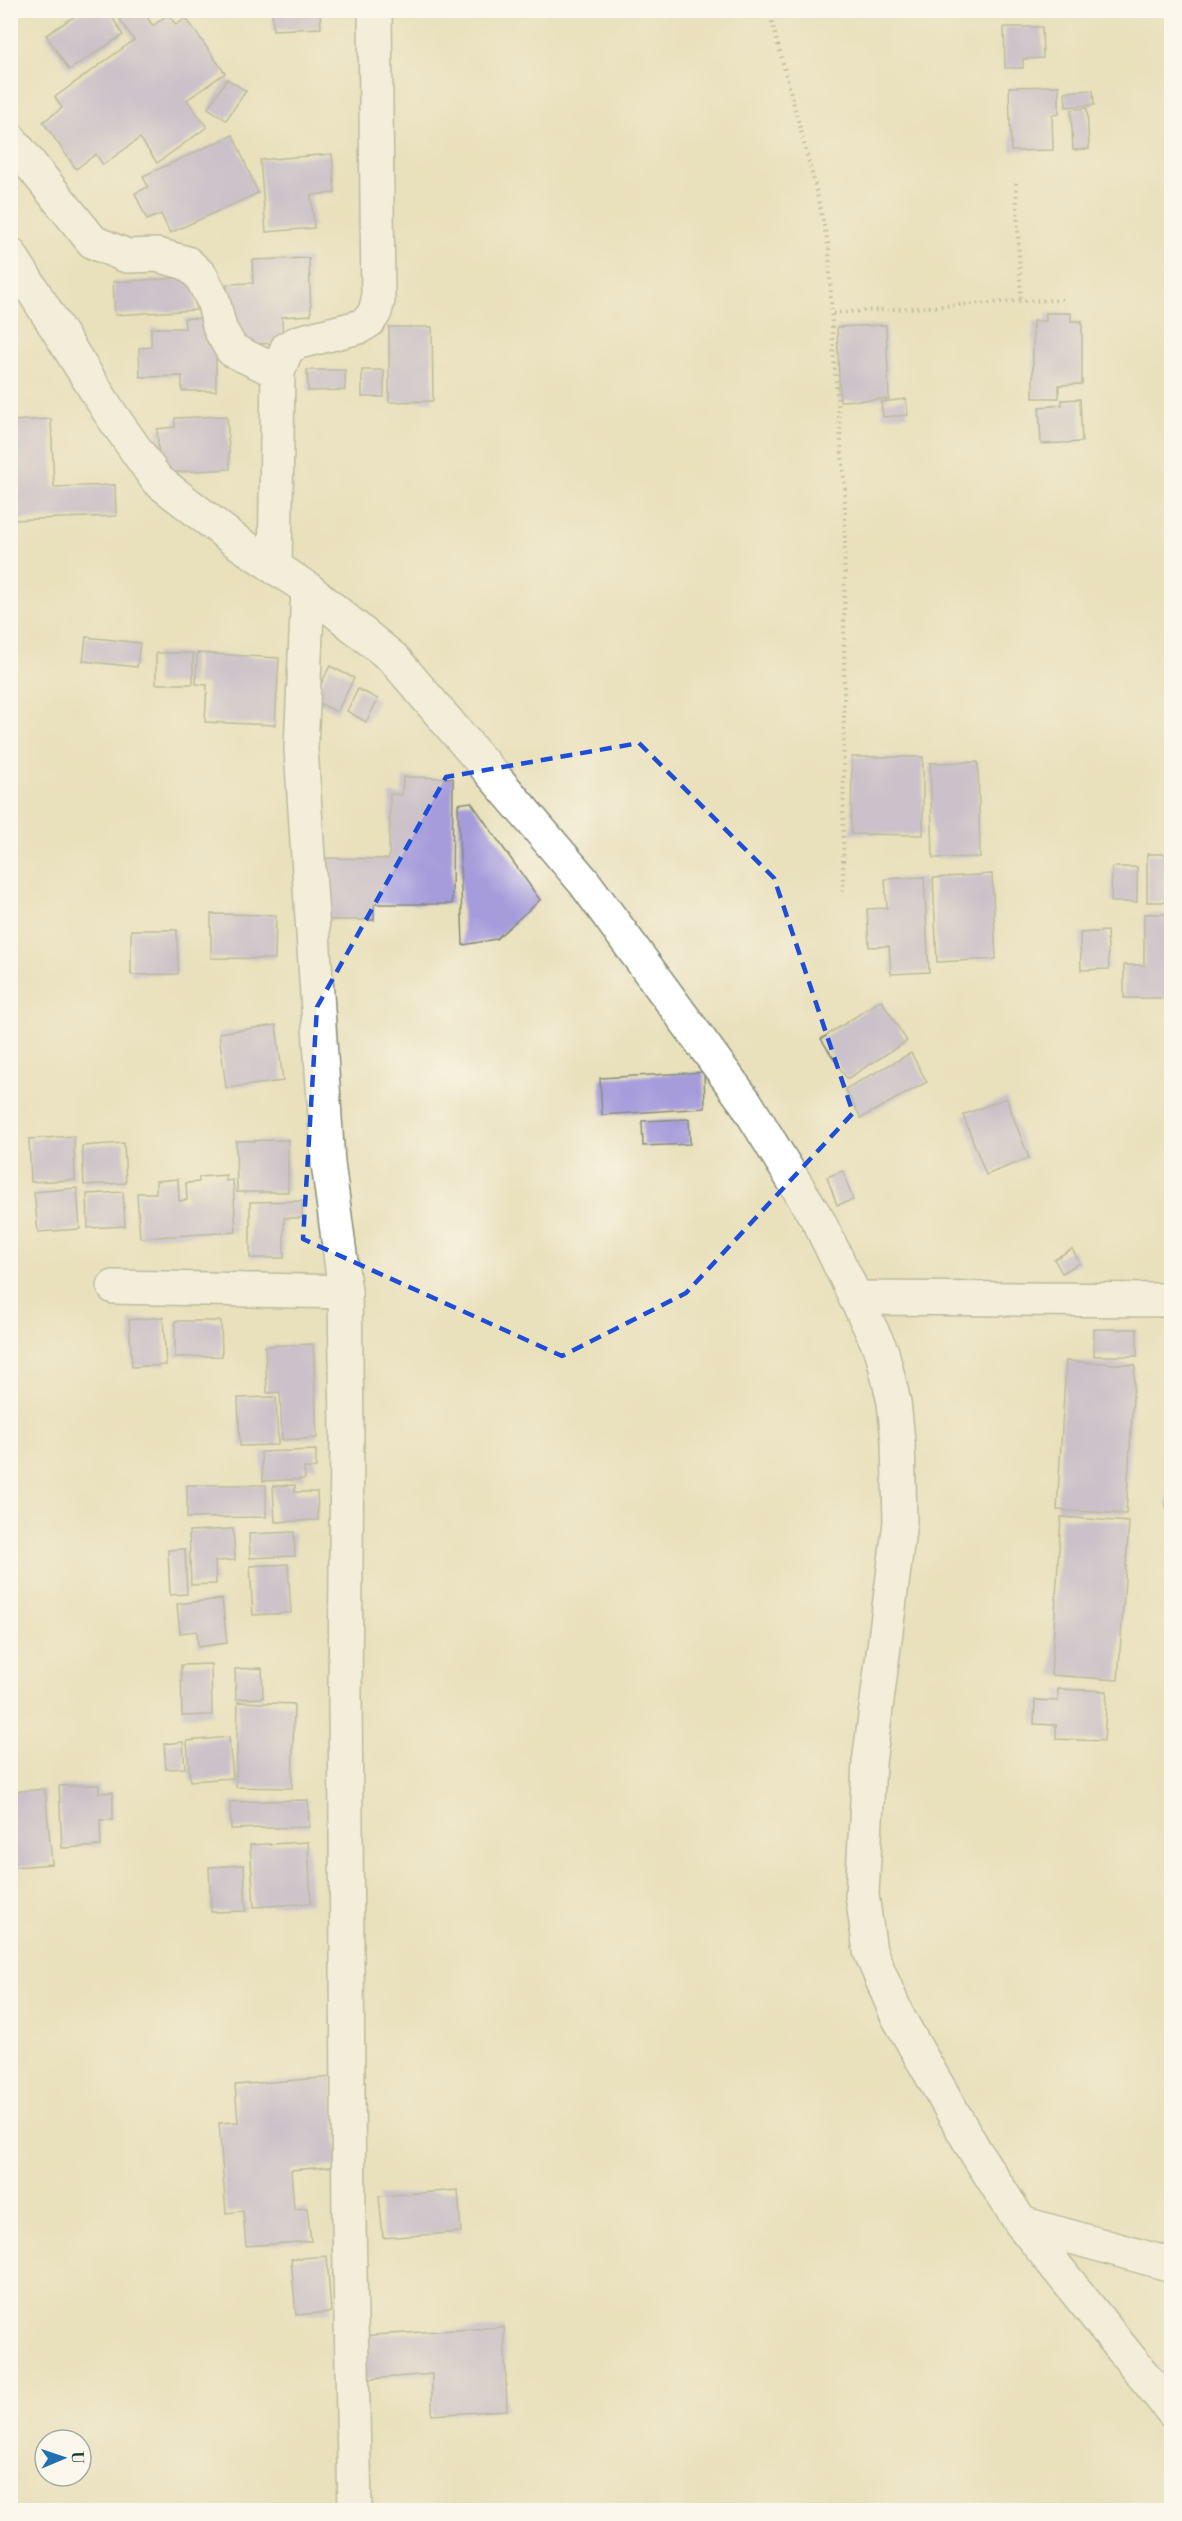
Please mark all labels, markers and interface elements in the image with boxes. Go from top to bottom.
north arrow [33,2428,93,2488]
text: U [67,2451,87,2465]

